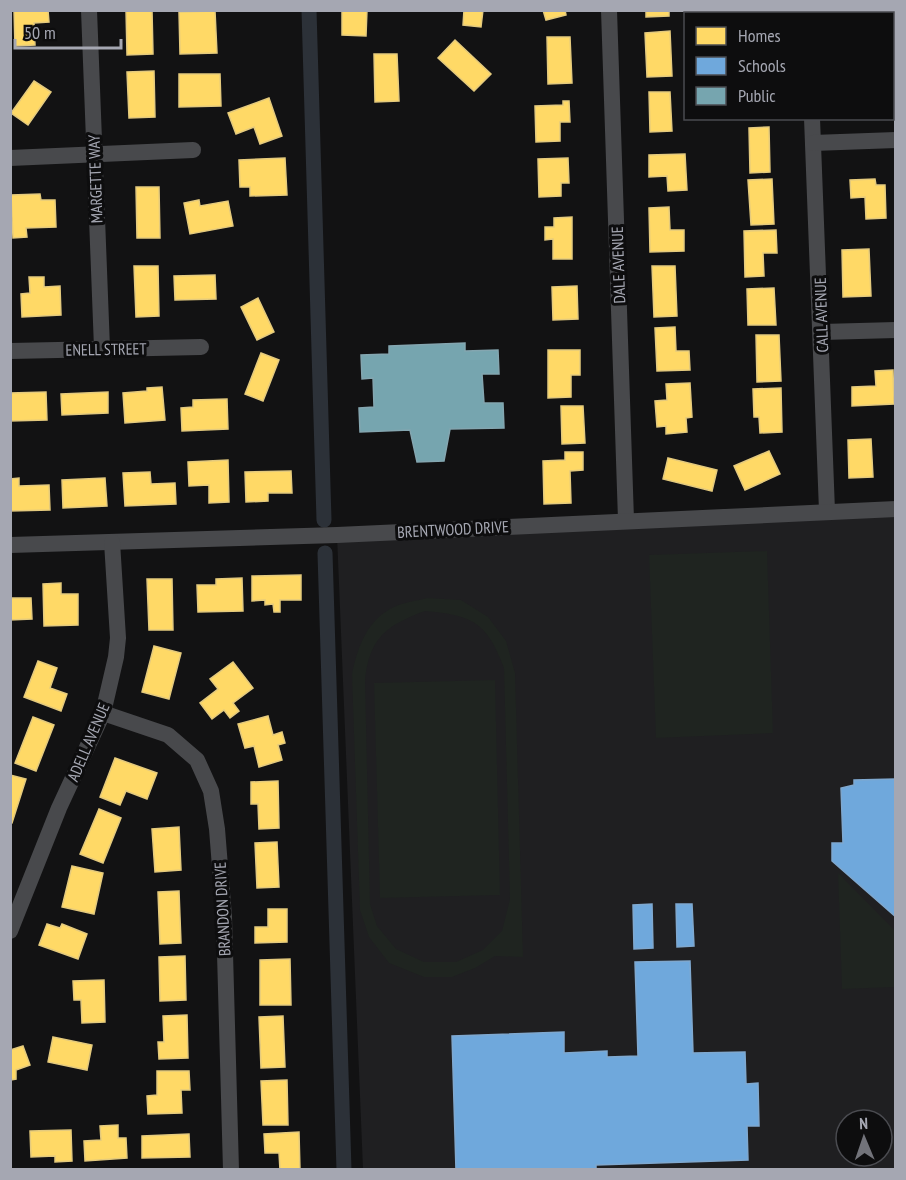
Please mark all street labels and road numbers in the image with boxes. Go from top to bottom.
street label: MARGETTE WAY [83,134,107,224]
street label: DALE AVENUE [607,226,629,304]
street label: CALL AVENUE [810,277,832,353]
street label: ENELL STREET [65,338,147,360]
street label: BRENTWOOD DRIVE [397,516,509,542]
street label: ADELL AVENUE [62,700,114,784]
street label: BRANDON DRIVE [210,861,234,957]

